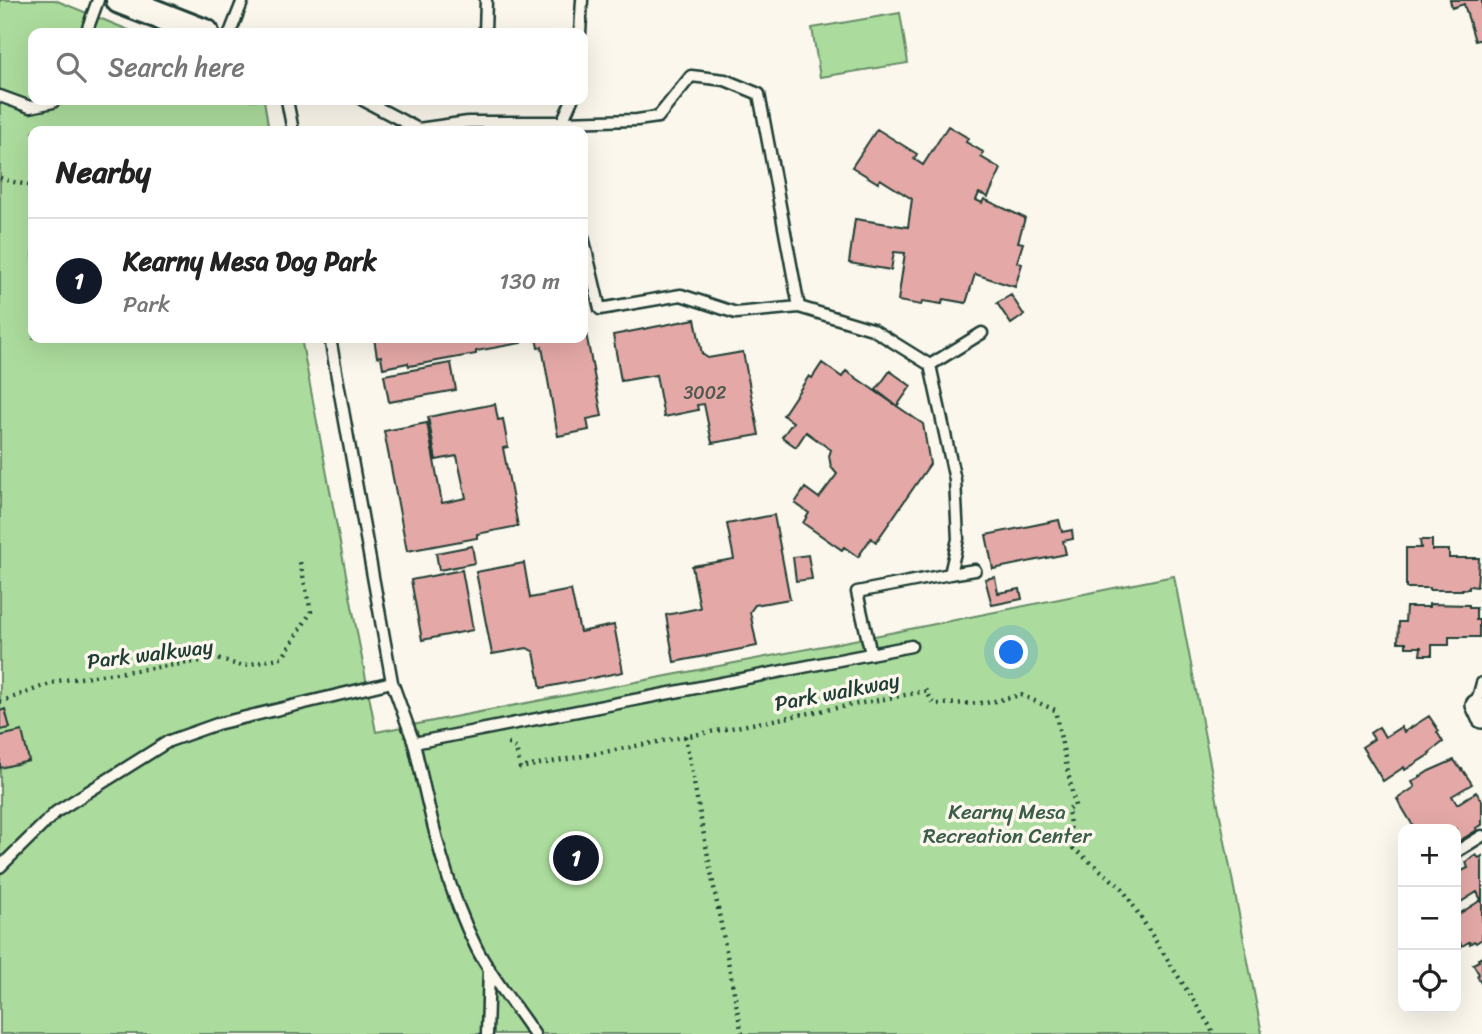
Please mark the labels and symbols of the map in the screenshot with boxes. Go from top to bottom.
house number: 3002 [683,377,727,409]
street label: Park walkway [85,627,215,681]
your location [994,635,1028,669]
street label: Park walkway [771,661,903,723]
park label: Kearny Mesa Recreation Center [923,793,1092,855]
pin: 1 [553,832,599,884]

